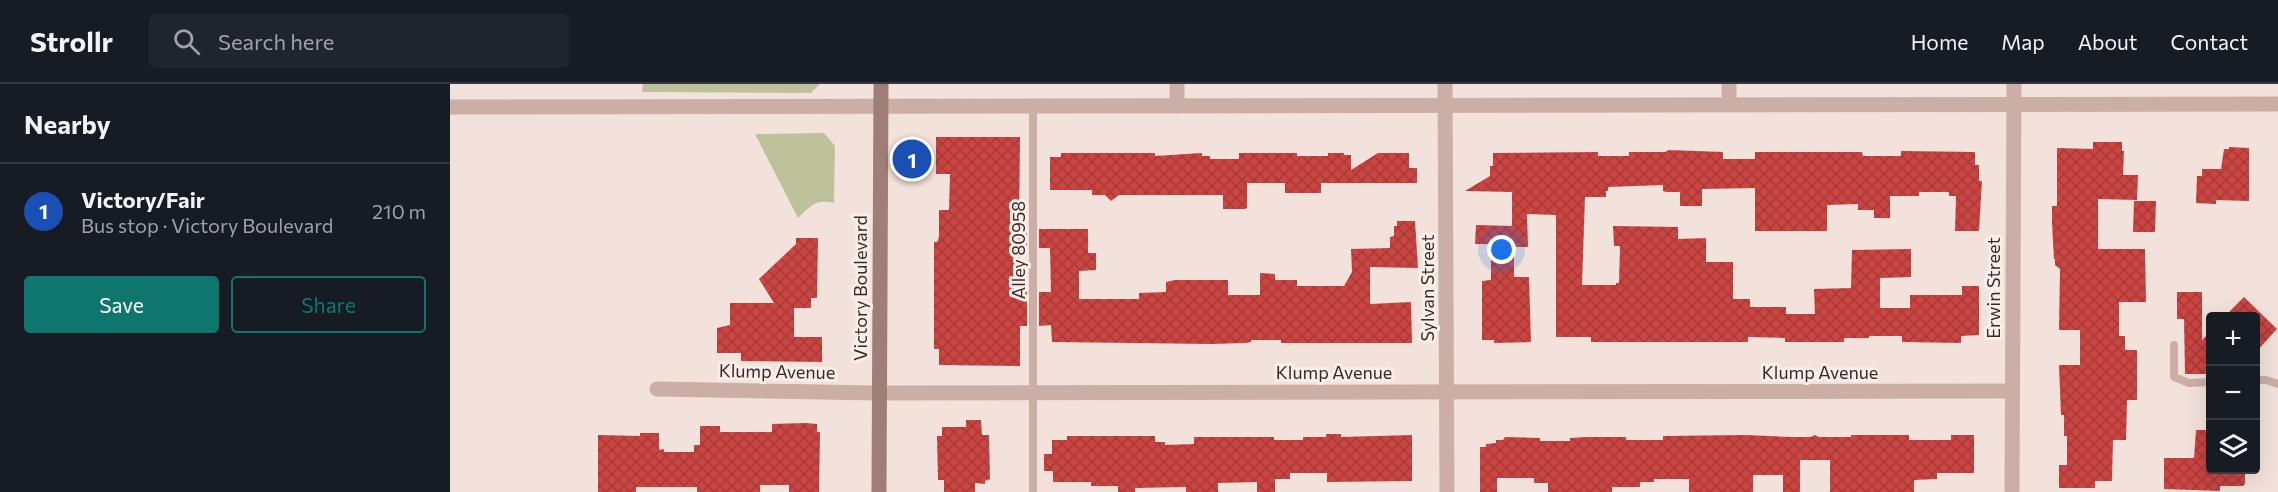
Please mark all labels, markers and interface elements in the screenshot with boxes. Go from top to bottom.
search box [149,14,569,68]
text: Strollr [30,24,113,58]
icon: search [170,25,203,58]
text: Search here [218,28,334,55]
text: Home [1911,29,1968,54]
text: Map [2001,29,2045,54]
text: About [2078,29,2137,54]
text: Contact [2170,29,2248,54]
text: Nearby [24,108,111,139]
pin: 1 [892,136,932,182]
text: Victory/Fair [81,186,205,213]
text: 1 [39,199,48,223]
text: 210 m [372,199,426,223]
street label: Alley 80958 [1007,201,1029,299]
text: Bus stop · Victory Boulevard [81,213,333,237]
street label: Victory Boulevard [849,215,871,361]
street label: Sylvan Street [1416,234,1438,342]
your location [1487,235,1516,264]
street label: Erwin Street [1982,237,2004,339]
button: Save [24,276,219,333]
button: Share [231,276,426,333]
map controls [2206,312,2260,474]
button: + [2206,312,2260,366]
street label: Klump Avenue [719,359,835,383]
street label: Klump Avenue [1276,361,1392,383]
street label: Klump Avenue [1762,361,1878,383]
button: − [2206,366,2260,420]
button: layers [2206,420,2260,474]

